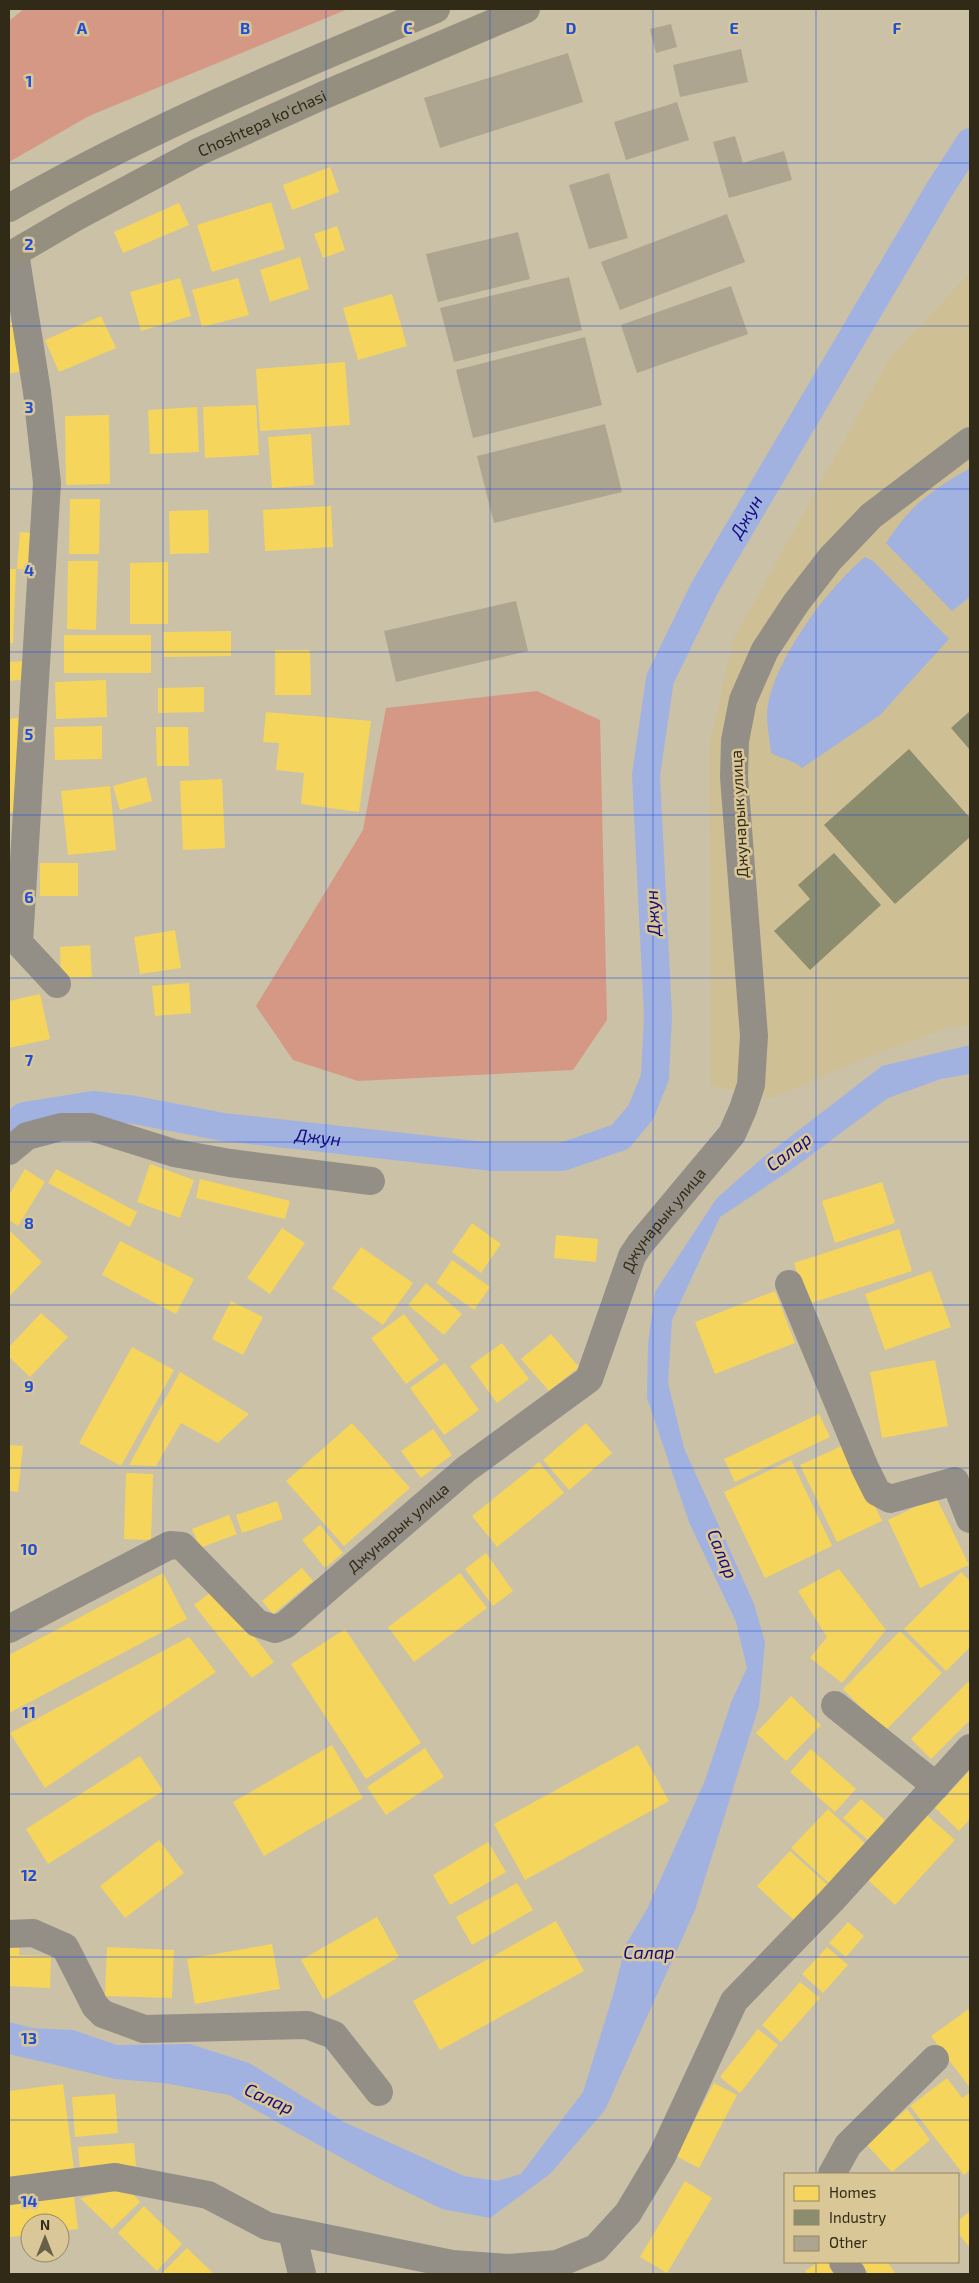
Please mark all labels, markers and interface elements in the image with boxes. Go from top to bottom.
text: A [77,18,88,37]
text: B [240,18,250,37]
text: C [403,18,413,37]
text: D [566,18,577,37]
text: E [729,18,739,37]
text: F [893,18,902,37]
text: 1 [26,71,32,90]
street label: Choshtepa ko'chasi [194,85,329,160]
text: 2 [24,234,34,253]
text: 3 [24,397,34,416]
water label: Джун [724,491,767,543]
text: 4 [24,560,34,579]
text: 5 [25,724,34,743]
street label: Джунарык улица [726,750,752,878]
text: 6 [24,887,34,906]
water label: Джун [640,889,664,938]
text: 7 [25,1050,34,1069]
water label: Джун [293,1123,342,1150]
water label: Салар [761,1127,816,1175]
street label: Джунарык улица [617,1163,709,1275]
text: 8 [24,1213,34,1232]
text: 9 [24,1376,34,1395]
street label: Джунарык улица [343,1478,452,1576]
water label: Салар [703,1526,743,1582]
text: 10 [20,1539,38,1558]
text: 11 [22,1702,36,1721]
text: 12 [21,1865,37,1884]
water label: Салар [623,1941,675,1963]
text: 13 [21,2028,37,2047]
water label: Салар [241,2078,297,2119]
legend [784,2173,959,2263]
text: Homes [829,2183,876,2201]
text: 14 [20,2191,38,2210]
text: Industry [829,2208,886,2226]
north arrow [20,2213,70,2263]
text: N [40,2216,50,2233]
text: Other [829,2233,868,2251]

